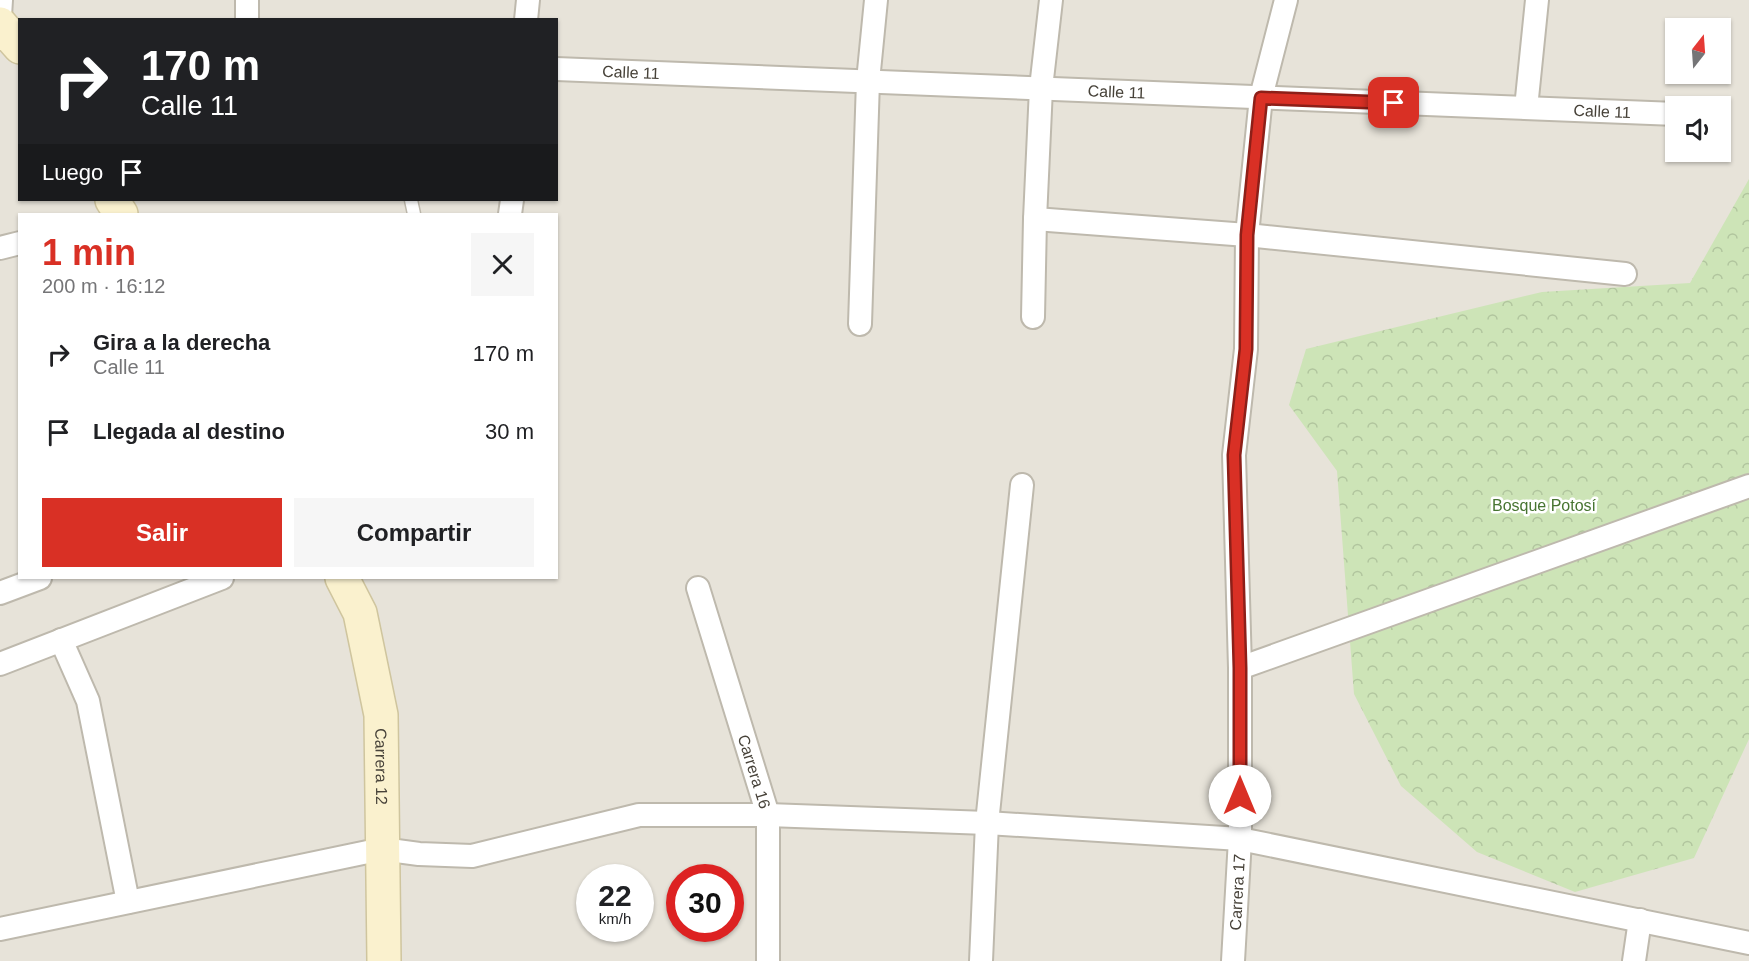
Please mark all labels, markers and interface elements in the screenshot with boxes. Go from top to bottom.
north arrow [1665,18,1731,84]
map controls [1665,18,1731,162]
icon: right [42,42,120,120]
text: 170 m [141,42,260,89]
street label: Calle 11 [602,62,660,82]
pin [1368,77,1419,128]
street label: Calle 11 [1087,82,1146,101]
icon: arrive [1377,86,1410,119]
text: Calle 11 [141,91,238,121]
button: sound [1665,96,1731,162]
street label: Calle 11 [1573,101,1631,121]
icon: arrive [115,156,148,189]
text: Luego [42,160,103,185]
text: 1 min [42,232,136,273]
button: close [471,233,534,296]
text: 200 m · 16:12 [42,275,165,297]
text: Gira a la derecha [93,330,270,355]
icon: right [42,338,75,371]
text: 170 m [473,341,534,366]
text: Calle 11 [93,356,165,378]
icon: arrive [42,416,75,449]
text: Llegada al destino [93,419,285,444]
text: 30 m [485,419,534,444]
park label: Bosque Potosí [1492,497,1597,514]
button: Salir [42,498,282,567]
button: Compartir [294,498,534,567]
street label: Carrera 12 [373,728,391,805]
street label: Carrera 16 [735,732,774,811]
position arrow [1208,764,1272,828]
street label: Carrera 17 [1226,853,1248,931]
speed limit sign: 30 [666,864,744,942]
text: 22 [598,879,632,912]
text: km/h [599,910,631,927]

